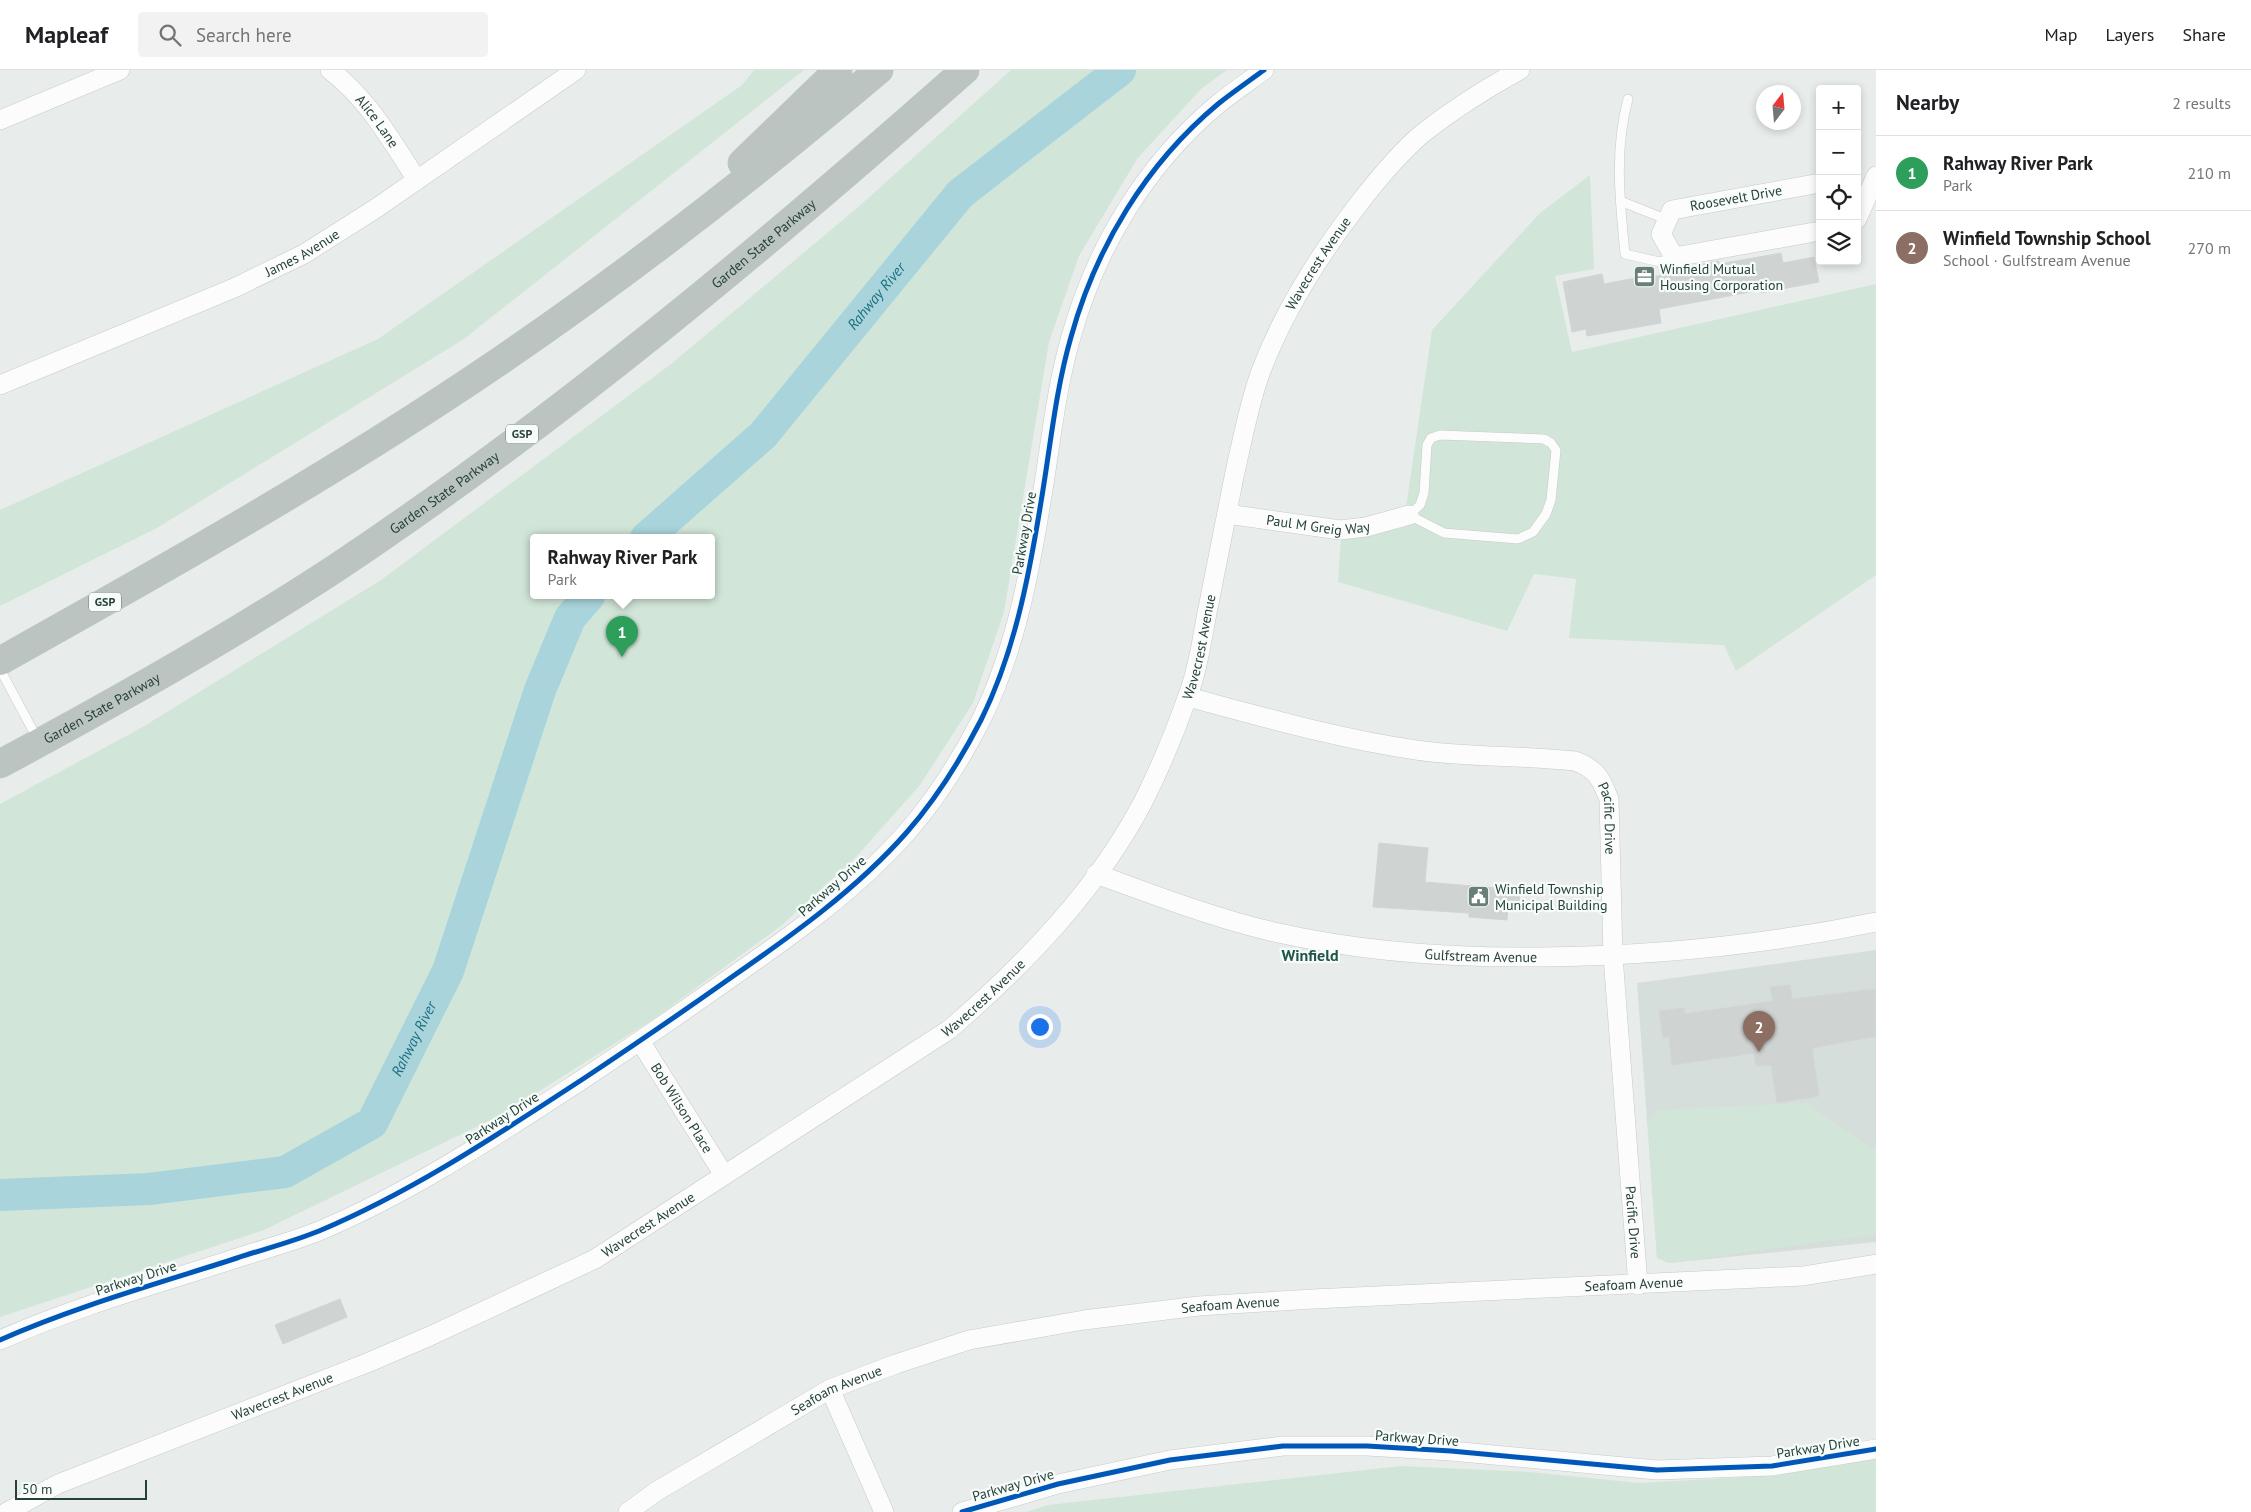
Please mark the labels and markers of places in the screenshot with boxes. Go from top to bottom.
place label: Winfield Mutual Housing Corporation [1660,260,1783,294]
office icon: Winfield Mutual Housing Corporation [1632,265,1656,289]
pin: 1 [606,616,638,657]
place label: Winfield Township Municipal Building [1495,880,1607,914]
public building icon: Winfield Township Municipal Building [1467,885,1491,909]
pin: 2 [1743,1011,1775,1052]

